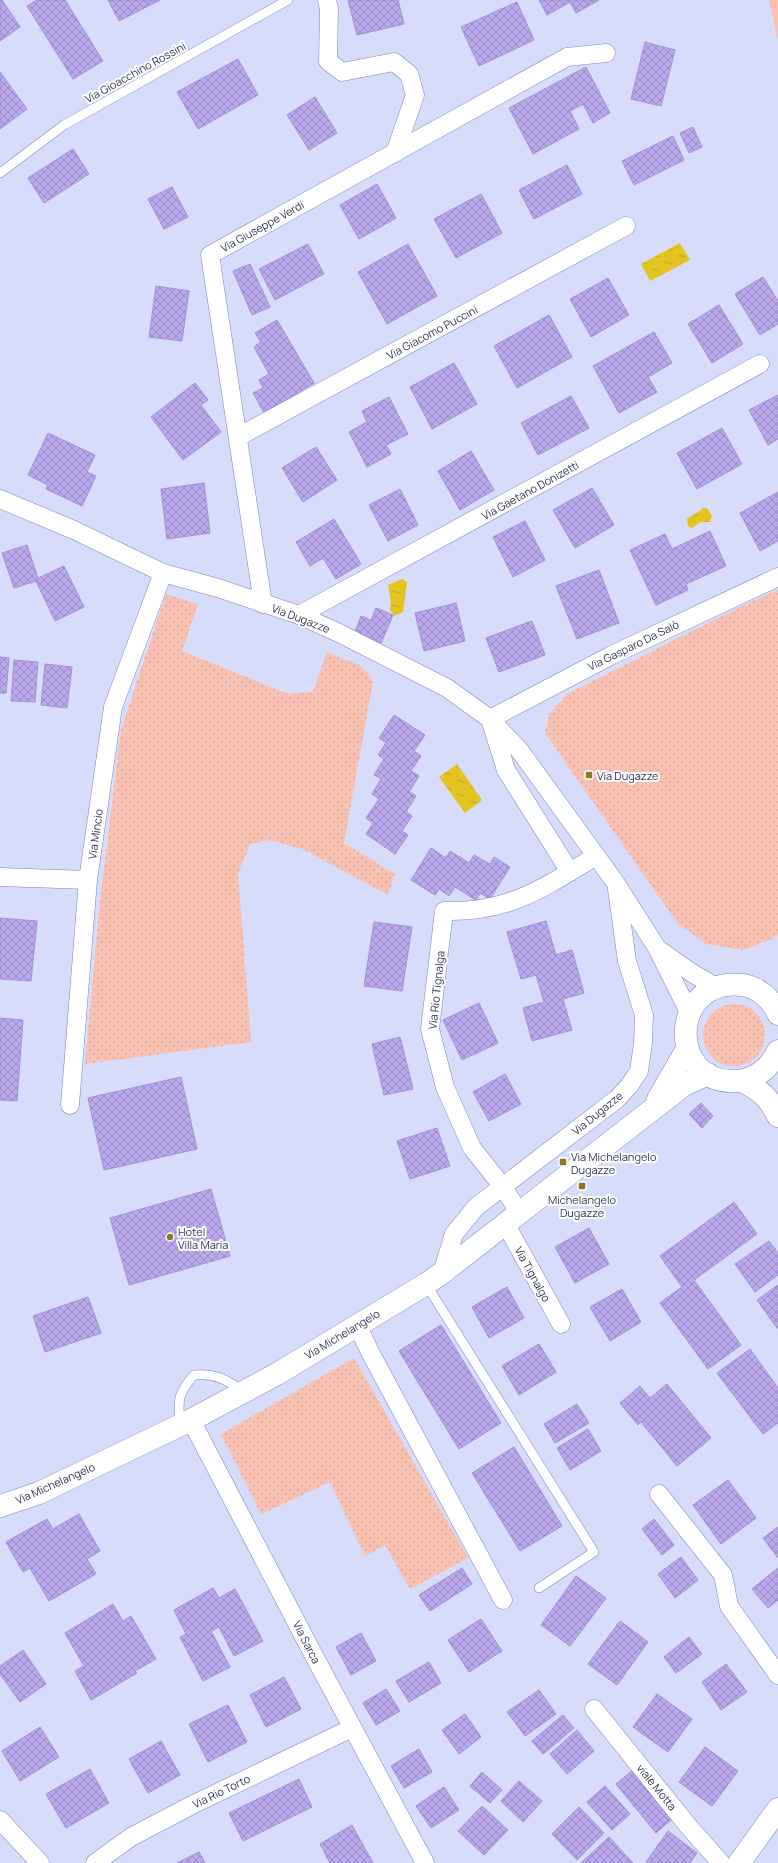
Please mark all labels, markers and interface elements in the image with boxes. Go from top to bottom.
street label: Via Gioacchino Rossini [82,38,188,106]
street label: Via Giuseppe Verdi [218,197,306,255]
street label: Via Giacomo Puccini [384,302,480,362]
street label: Via Gaetano Donizetti [479,457,581,523]
street label: Via Dugazze [270,600,333,636]
street label: Via Gasparo Da Salò [585,616,682,674]
place label: Via Dugazze [597,768,659,783]
marker: Via Dugazze [584,770,594,780]
street label: Via Mincio [84,807,106,860]
street label: Via Rio Tignalga [424,950,448,1030]
street label: Via Dugazze [568,1087,626,1138]
place label: Via Michelangelo Dugazze [571,1149,657,1177]
marker: Via Michelangelo Dugazze [558,1157,568,1167]
marker: Michelangelo Dugazze [577,1181,587,1191]
place label: Michelangelo Dugazze [548,1192,617,1220]
place label: Hotel Villa Maria [178,1224,228,1252]
marker: Hotel Villa Maria [165,1232,175,1242]
street label: Via Tignalgo [512,1244,555,1305]
street label: Via Michelangelo [302,1305,383,1362]
street label: Via Michelangelo [13,1459,98,1507]
street label: Via Sarca [290,1618,324,1666]
street label: viale Motta [634,1761,680,1813]
street label: Via Rio Torto [190,1770,253,1811]

